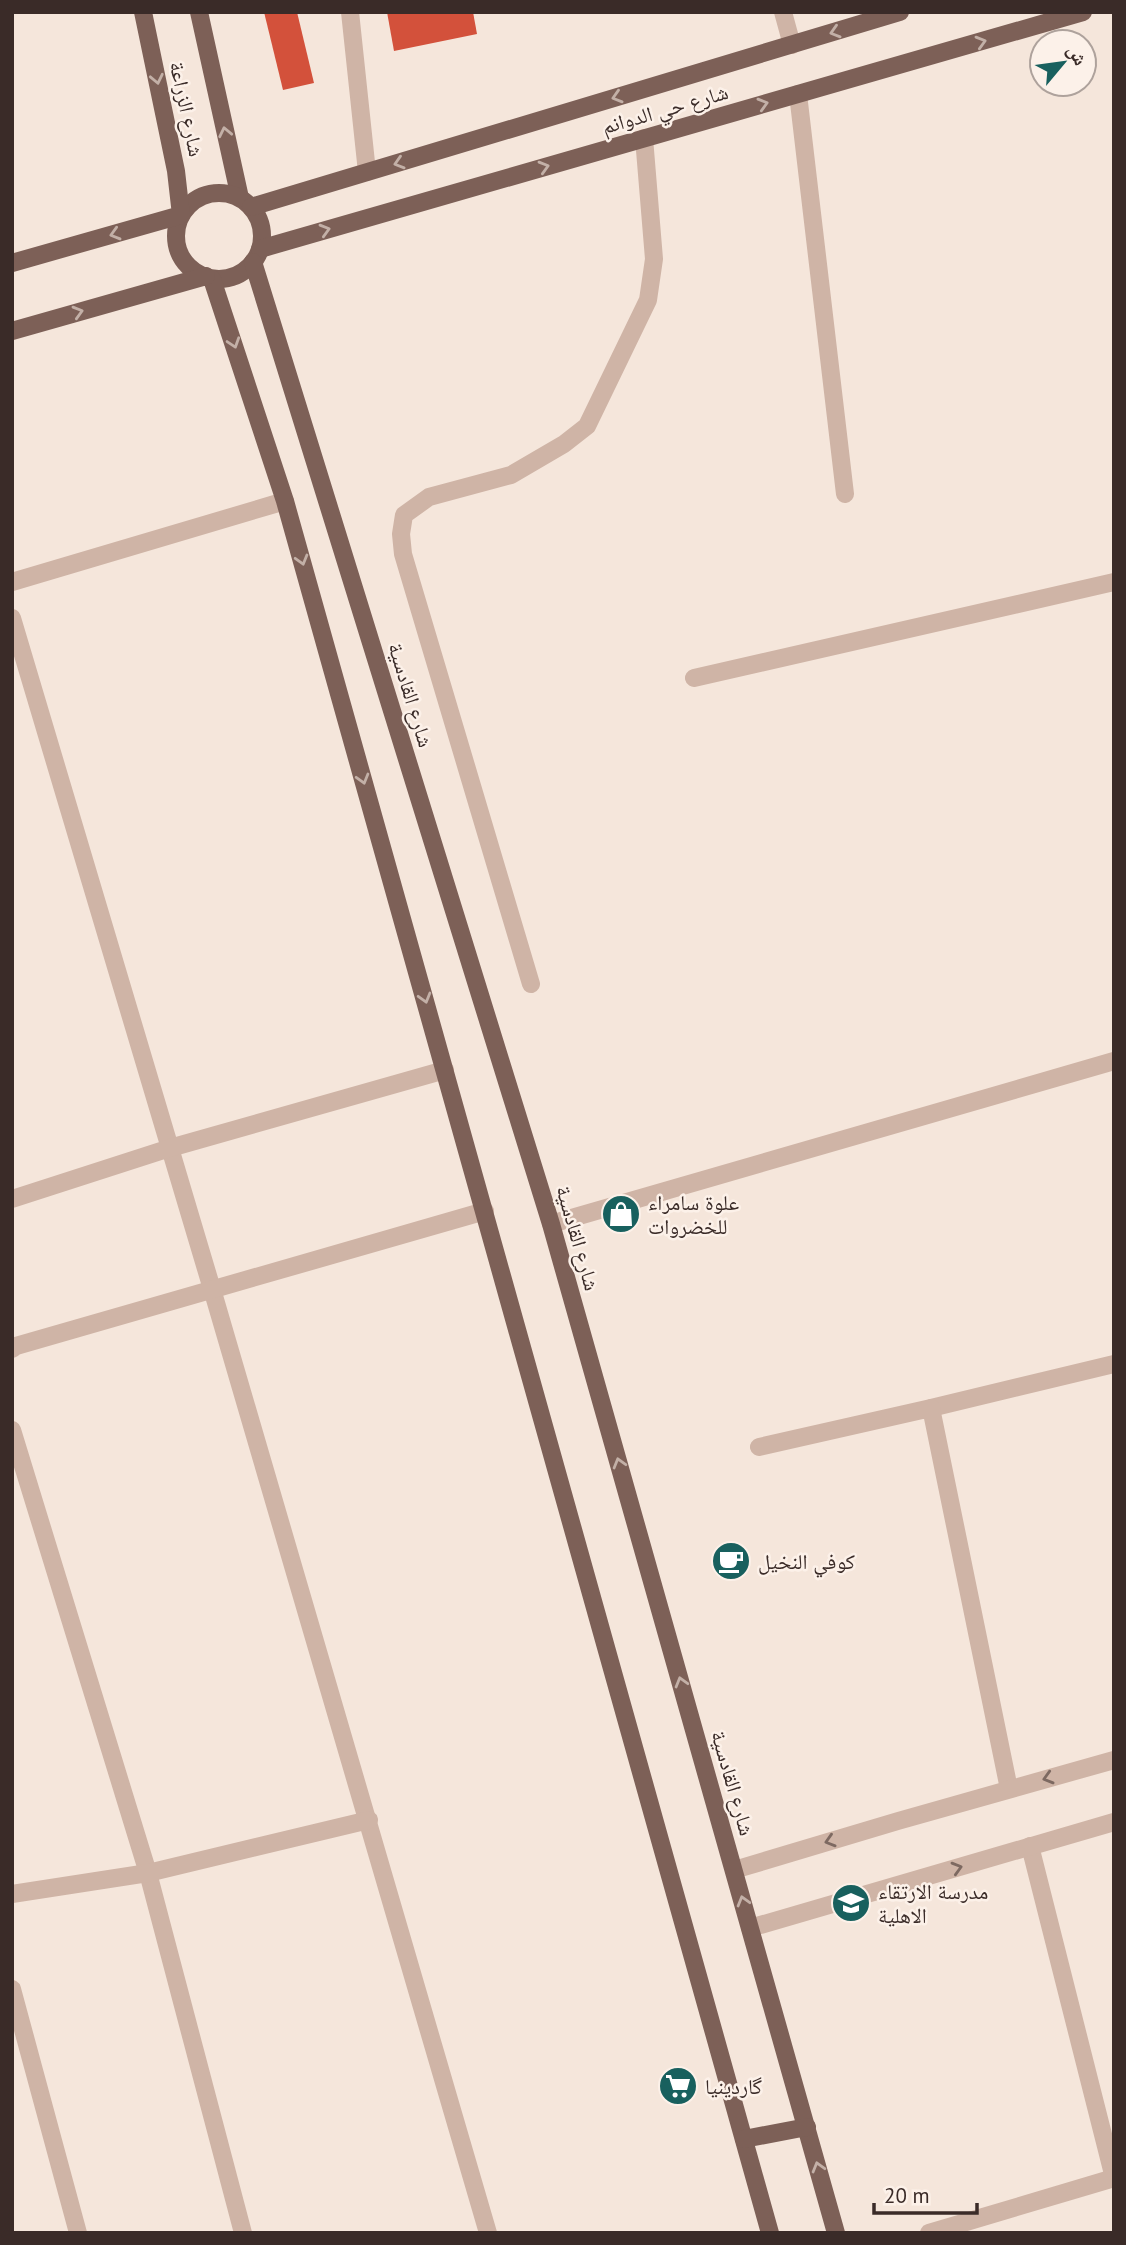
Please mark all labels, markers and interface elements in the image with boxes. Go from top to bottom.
one-way arrow [829,23,841,38]
north arrow [1028,28,1098,98]
one-way arrow [975,35,987,50]
text: ش [1062,40,1093,69]
street label: شارع الزراعة [164,59,210,159]
one-way arrow [149,73,164,85]
street label: شارع حي الدوانم [599,78,732,143]
one-way arrow [611,89,623,104]
one-way arrow [756,98,768,113]
one-way arrow [219,126,234,138]
one-way arrow [393,154,405,169]
one-way arrow [538,161,550,176]
one-way arrow [319,224,331,239]
one-way arrow [110,225,122,240]
one-way arrow [72,306,84,321]
one-way arrow [225,337,240,349]
one-way arrow [293,554,308,566]
street label: شارع القادسية [382,639,440,751]
one-way arrow [355,773,370,785]
one-way arrow [417,992,431,1004]
street label: شارع القادسية [550,1182,606,1294]
place label: علوة سامراء للخضروات [648,1189,740,1240]
shop icon: علوة سامراء للخضروات [600,1193,642,1235]
one-way arrow [612,1457,627,1469]
cafe icon: كوفي النخيل [710,1540,752,1582]
place label: كوفي النخيل [758,1548,855,1578]
one-way arrow [674,1676,689,1688]
street label: شارع القادسية [705,1727,761,1839]
one-way arrow [1042,1770,1054,1785]
one-way arrow [824,1833,836,1848]
one-way arrow [951,1861,963,1876]
place label: مدرسة الارتقاء الاهلية [878,1878,988,1929]
school or university icon: مدرسة الارتقاء الاهلية [830,1882,872,1924]
one-way arrow [736,1895,751,1907]
supermarket icon: گاردينيا [657,2065,699,2107]
place label: گاردينيا [705,2073,762,2100]
one-way arrow [812,2161,826,2173]
scale bar [874,2172,977,2216]
text: 20 m [884,2182,930,2209]

